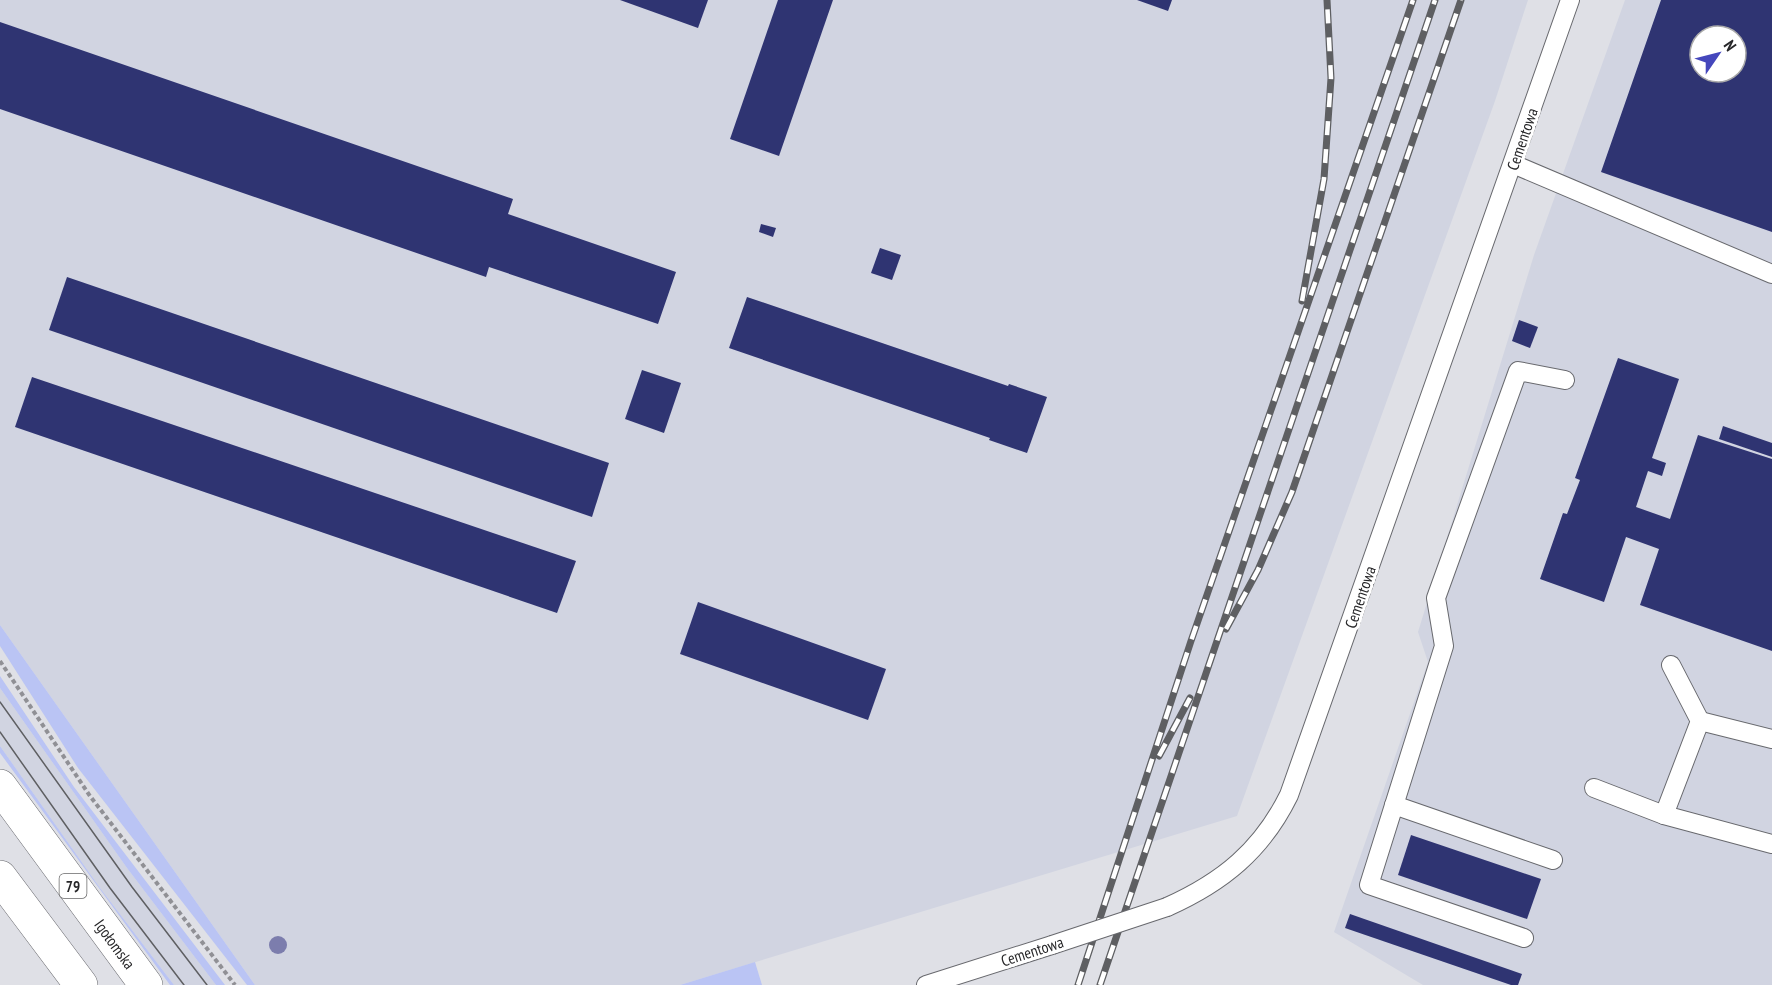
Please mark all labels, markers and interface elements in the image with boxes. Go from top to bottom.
north arrow [1688,24,1748,84]
text: N [1720,36,1741,55]
street label: Cementowa [1502,105,1542,173]
street label: Cementowa [1340,563,1380,631]
road number: 79 [60,874,86,898]
street label: Igołomska [90,915,140,973]
street label: Cementowa [998,932,1066,970]

